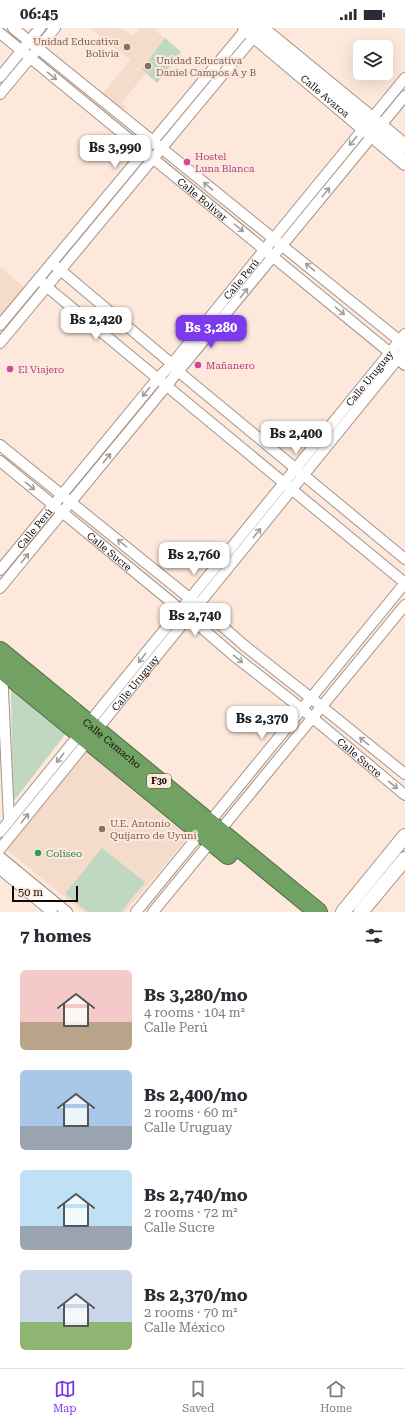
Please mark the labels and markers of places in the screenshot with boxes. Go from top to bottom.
place label: Unidad Educativa Bolivia [33,36,120,59]
marker: Unidad Educativa Bolivia [122,42,132,52]
place label: Unidad Educativa Daniel Campos A y B [156,55,256,78]
marker: Unidad Educativa Daniel Campos A y B [143,61,153,71]
pin: Bs 3,990 [74,135,156,169]
place label: Hostel Luna Blanca [195,151,255,174]
marker: Hostel Luna Blanca [182,157,192,167]
pin: Bs 2,420 [55,307,137,341]
pin: Bs 3,280 [170,315,252,349]
marker: Mañanero [193,360,203,370]
place label: Mañanero [206,360,255,371]
marker: El Viajero [5,364,15,374]
place label: El Viajero [18,364,64,375]
pin: Bs 2,400 [255,421,337,455]
pin: Bs 2,760 [153,542,235,576]
pin: Bs 2,740 [154,603,236,637]
pin: Bs 2,370 [221,706,303,740]
place label: U.E. Antonio Quijarro de Uyuni [110,818,197,841]
marker: U.E. Antonio Quijarro de Uyuni [97,824,107,834]
marker: Coliseo [33,848,43,858]
place label: Coliseo [46,848,82,859]

